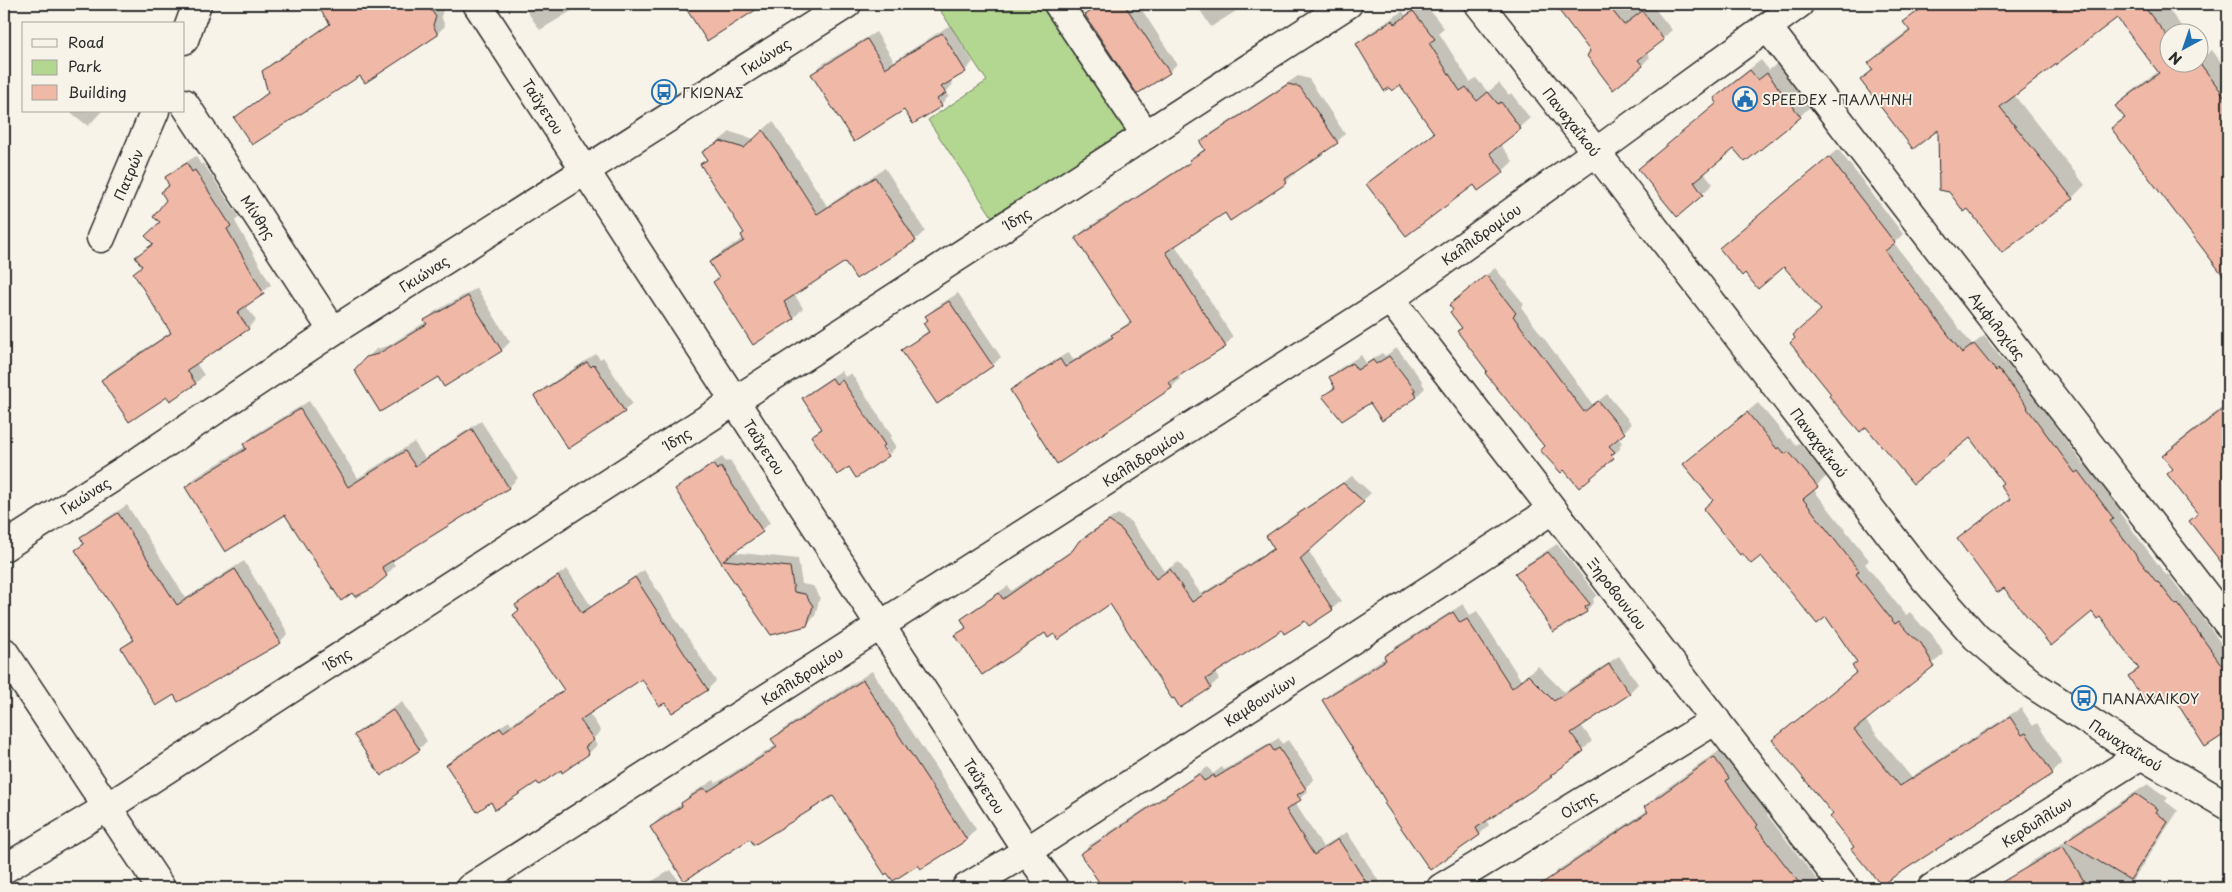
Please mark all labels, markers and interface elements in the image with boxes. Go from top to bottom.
legend [22,22,185,112]
north arrow [2160,22,2210,72]
text: Road [68,30,104,53]
street label: Γκιώνας [736,32,794,80]
text: N [2164,47,2186,70]
text: Park [68,54,102,77]
street label: Ταΰγετου [518,74,569,138]
bus stop icon: ΓΚΙΩΝΑΣ [651,79,677,105]
text: Building [68,80,127,103]
place label: ΓΚΙΩΝΑΣ [682,82,744,103]
street label: Παναχαΐκού [1538,83,1606,161]
public building icon: SPEEDEX -ΠΑΛΛΗΝΗ [1732,86,1758,112]
place label: SPEEDEX -ΠΑΛΛΗΝΗ [1762,89,1912,110]
street label: Πατρών [108,146,148,203]
street label: Μίνθης [236,190,281,243]
street label: Καλλιδρομίου [1437,198,1525,270]
street label: Ίδης [998,202,1035,236]
street label: Γκιώνας [395,250,453,297]
street label: Αμφιλοχίας [1965,287,2031,364]
street label: Παναχαΐκού [1786,403,1853,482]
street label: Ταΰγετου [739,415,790,479]
street label: Ίδης [658,422,695,456]
street label: Καλλιδρομίου [1098,423,1188,491]
street label: Γκιώνας [56,472,114,519]
street label: Ξηροβουνίου [1583,553,1652,634]
street label: Καλλιδρομίου [757,641,847,710]
street label: Ίδης [318,642,355,676]
street label: Καμβουνίων [1220,669,1300,731]
bus stop icon: ΠΑΝΑΧΑΙΚΟΥ [2071,685,2097,711]
place label: ΠΑΝΑΧΑΙΚΟΥ [2102,688,2199,709]
street label: Παναχαΐκού [2085,714,2166,776]
street label: Ταΰγετου [959,754,1010,818]
street label: Οίτης [1556,785,1601,823]
street label: Κερδυλλίων [1997,791,2076,852]

